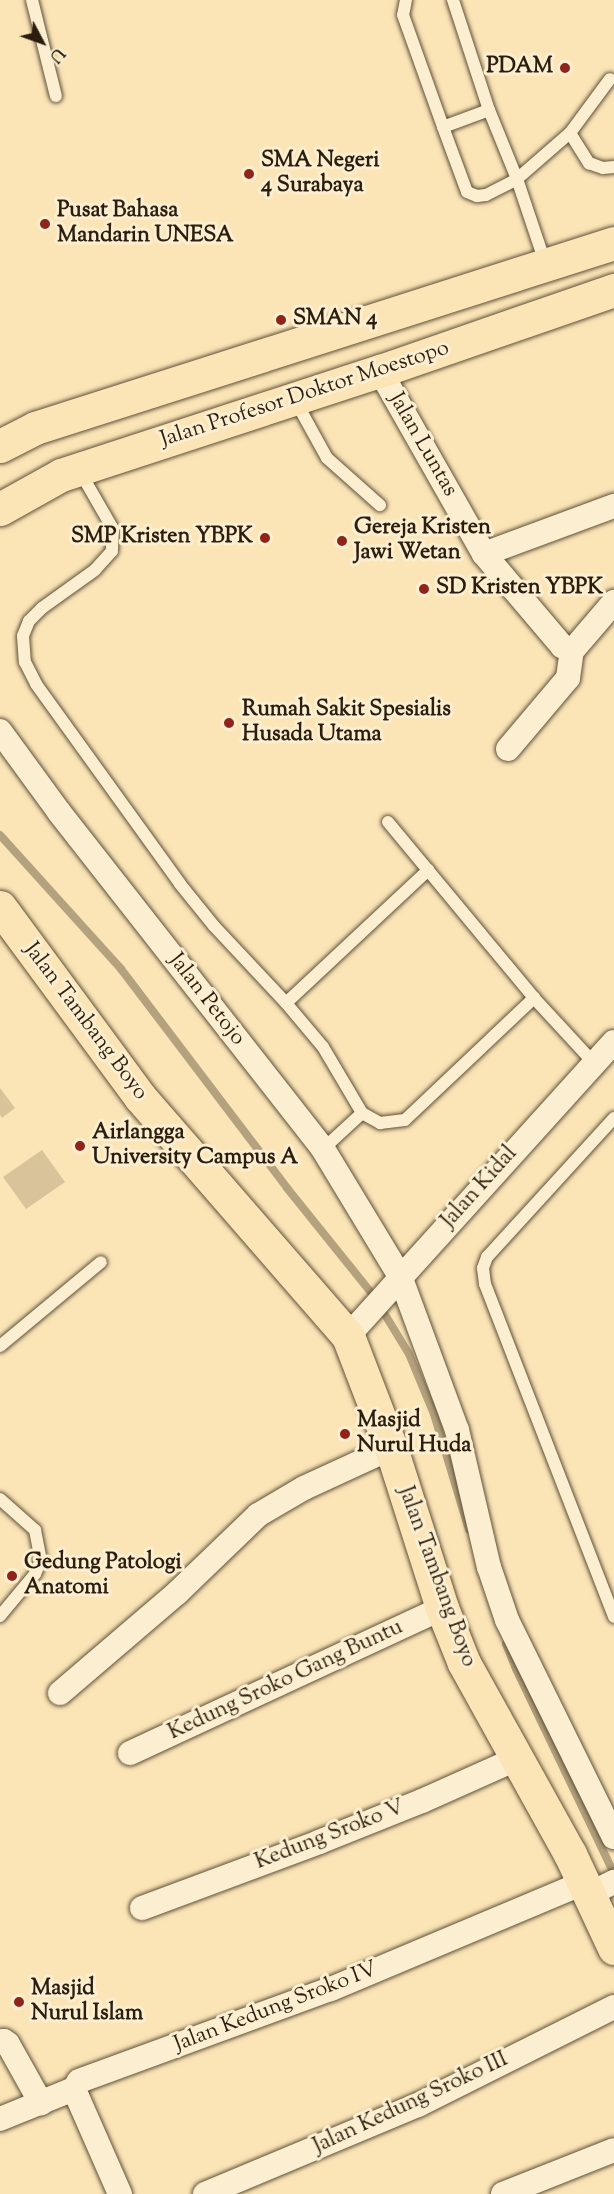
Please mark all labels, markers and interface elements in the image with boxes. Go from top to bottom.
north arrow [12,12,72,72]
text: U [43,42,69,67]
place label: PDAM [486,55,553,81]
marker: PDAM [558,61,572,75]
place label: SMA Negeri 4 Surabaya [261,148,379,200]
marker: SMA Negeri 4 Surabaya [242,167,256,181]
place label: Pusat Bahasa Mandarin UNESA [57,198,234,249]
marker: Pusat Bahasa Mandarin UNESA [38,217,52,231]
place label: SMAN 4 [293,307,377,333]
marker: SMAN 4 [274,313,288,327]
street label: Jalan Profesor Doktor Moestopo [157,336,453,454]
street label: Jalan Luntas [382,388,462,502]
place label: Gereja Kristen Jawi Wetan [354,515,491,566]
place label: SMP Kristen YBPK [71,525,253,551]
marker: SMP Kristen YBPK [258,531,272,545]
marker: Gereja Kristen Jawi Wetan [335,534,349,548]
place label: SD Kristen YBPK [436,576,603,602]
marker: SD Kristen YBPK [417,582,431,596]
place label: Rumah Sakit Spesialis Husada Utama [242,697,451,748]
marker: Rumah Sakit Spesialis Husada Utama [220,714,238,732]
street label: Jalan Tambang Boyo [17,938,153,1106]
street label: Jalan Petojo [162,949,250,1051]
place label: Airlangga University Campus A [92,1120,298,1172]
marker: Airlangga University Campus A [73,1139,87,1153]
street label: Jalan Kidal [436,1142,524,1234]
place label: Masjid Nurul Huda [357,1408,472,1460]
marker: Masjid Nurul Huda [338,1427,352,1441]
street label: Jalan Tambang Boyo [391,1483,481,1671]
place label: Gedung Patologi Anatomi [24,1550,182,1602]
marker: Gedung Patologi Anatomi [5,1569,19,1583]
street label: Kedung Sroko Gang Buntu [165,1615,407,1747]
street label: Kedung Sroko V [252,1795,408,1877]
street label: Jalan Kedung Sroko IV [171,1957,381,2059]
place label: Masjid Nurul Islam [31,1976,143,2028]
marker: Masjid Nurul Islam [12,1995,26,2009]
street label: Jalan Kedung Sroko III [309,2047,513,2161]

